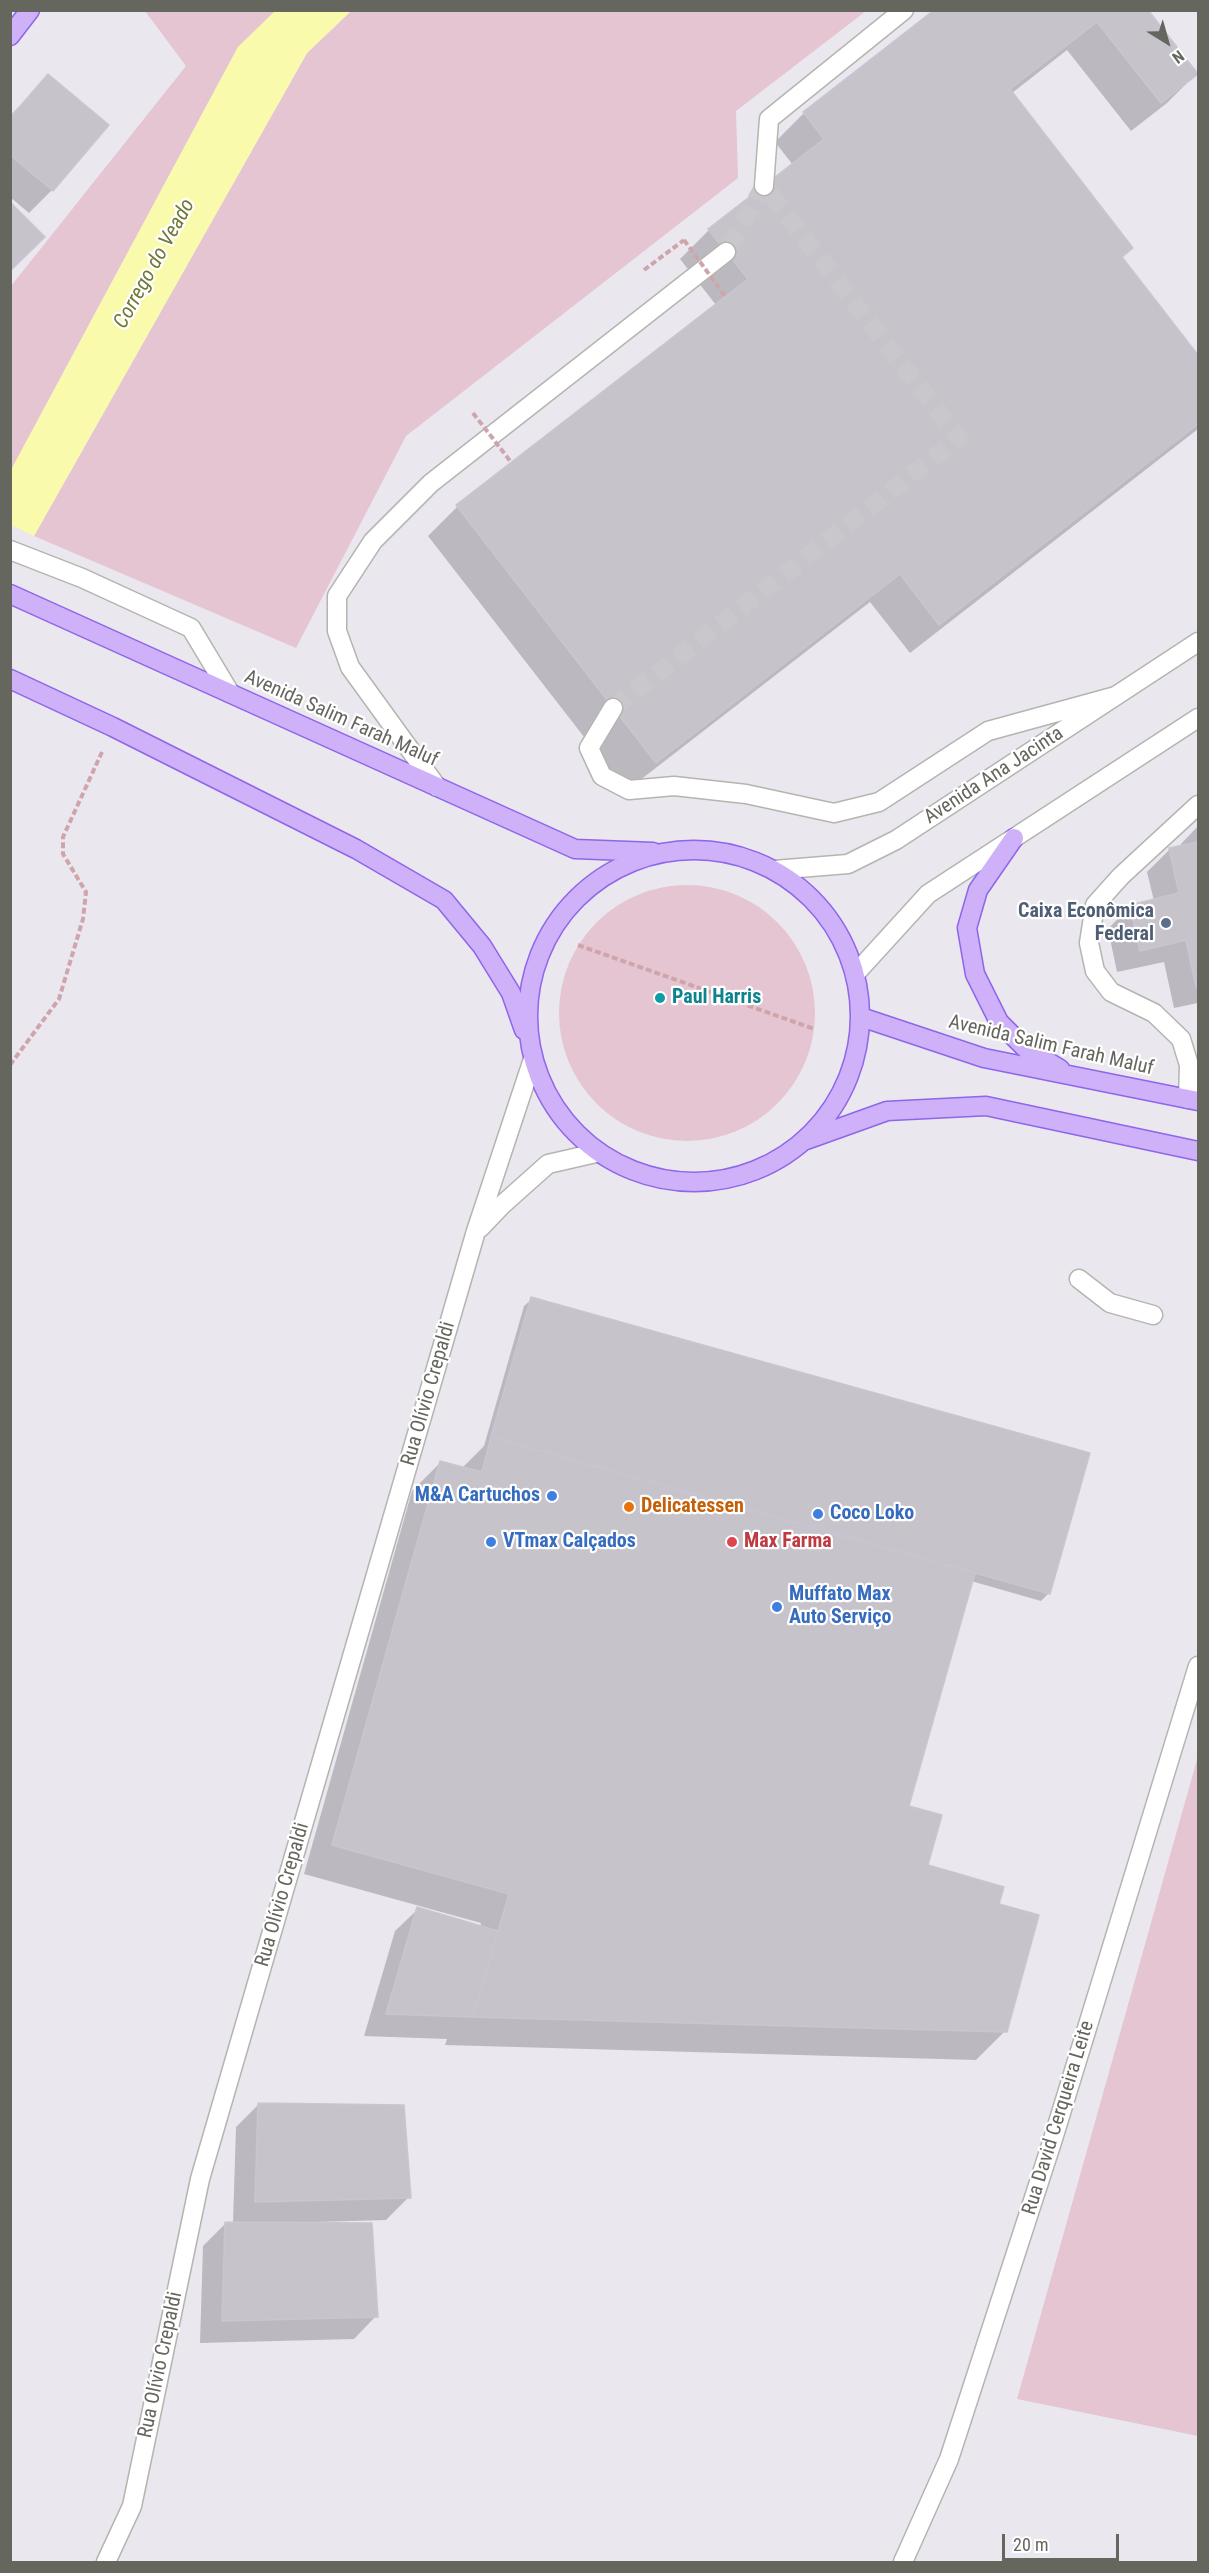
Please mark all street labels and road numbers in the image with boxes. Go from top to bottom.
street label: Avenida Salim Farah Maluf [240,665,442,773]
street label: Avenida Ana Jacinta [920,722,1068,830]
street label: Avenida Salim Farah Maluf [946,1011,1156,1081]
street label: Rua Olívio Crepaldi [397,1319,461,1469]
street label: Rua Olívio Crepaldi [251,1820,315,1970]
street label: Rua David Cerqueira Leite [1018,2018,1100,2218]
street label: Rua Olívio Crepaldi [134,2290,188,2440]

